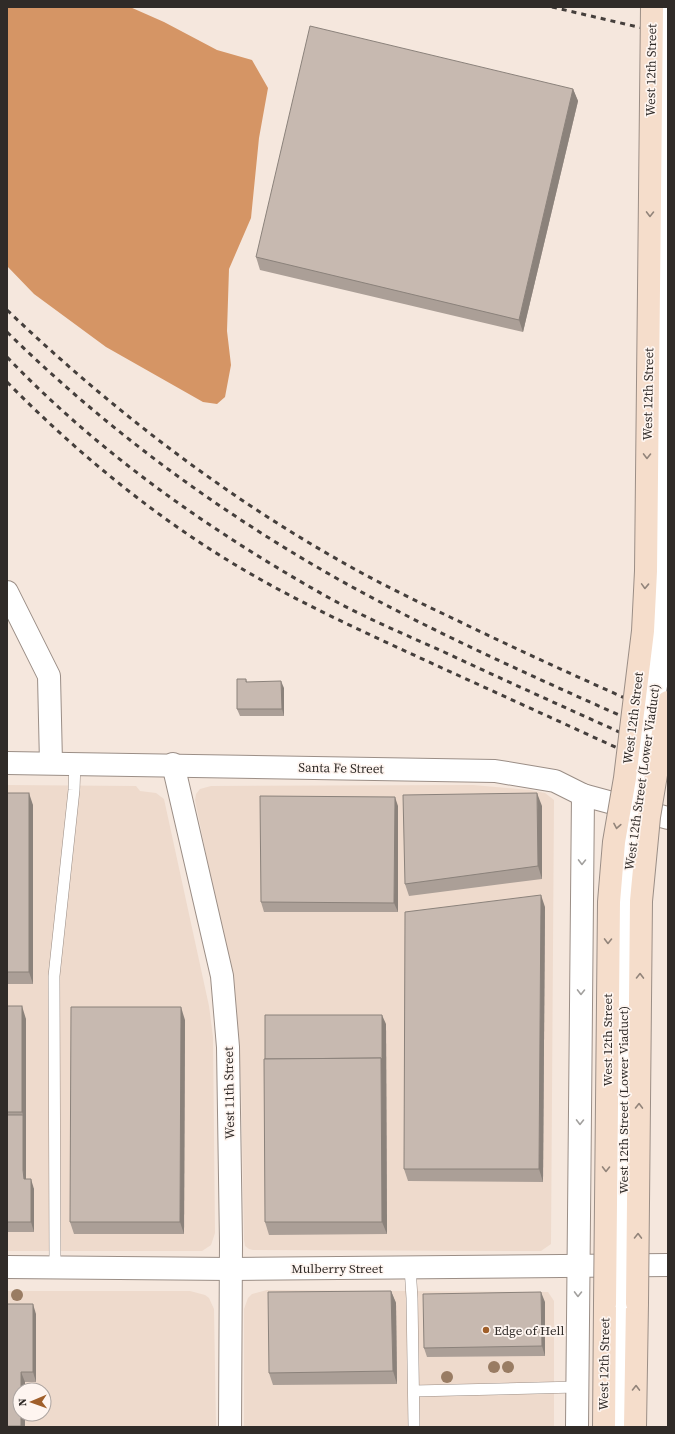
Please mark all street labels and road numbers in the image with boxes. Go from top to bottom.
street label: West 12th Street [642,23,660,117]
street label: West 12th Street [639,347,657,441]
street label: West 12th Street [619,670,647,765]
street label: West 12th Street (Lower Viaduct) [620,683,664,871]
street label: Santa Fe Street [298,759,384,777]
street label: West 12th Street [599,993,616,1086]
street label: West 12th Street (Lower Viaduct) [615,1006,632,1194]
street label: West 11th Street [220,1046,238,1140]
street label: Mulberry Street [291,1260,383,1277]
street label: West 12th Street [595,1317,613,1411]

